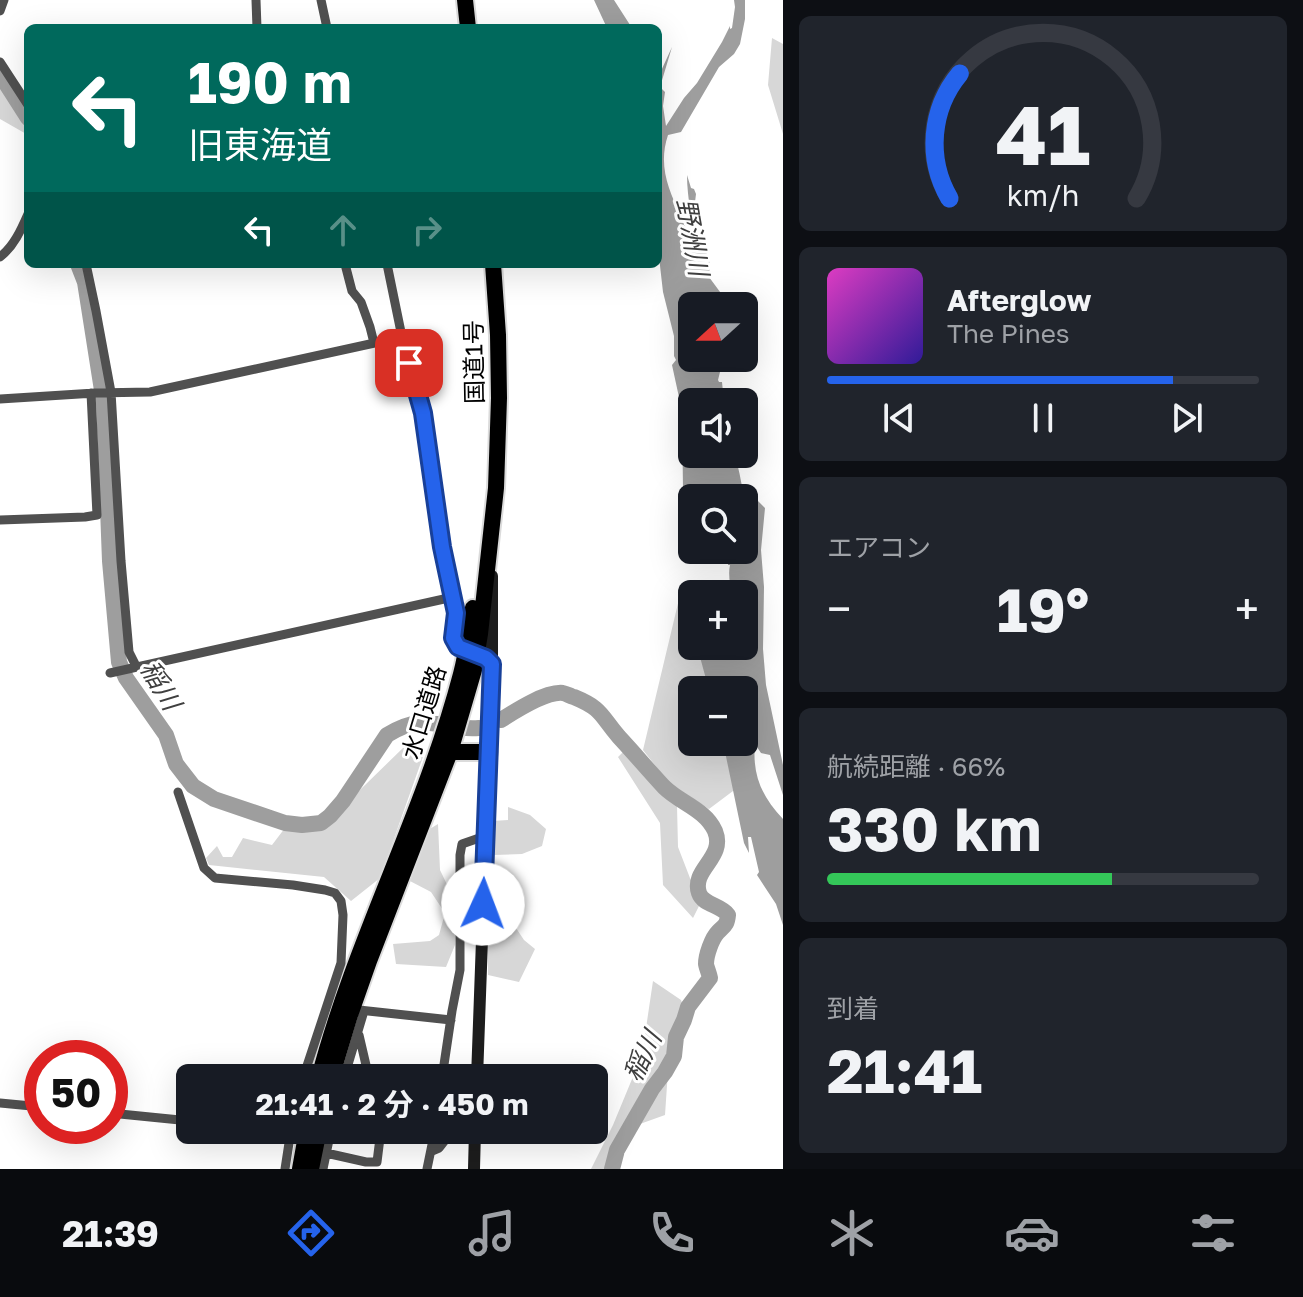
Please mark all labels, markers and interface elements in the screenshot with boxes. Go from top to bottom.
text: 190 m [188,48,352,115]
icon: left [56,56,160,160]
text: 41 [996,83,1090,183]
text: 旧東海道 [188,123,332,166]
text: km/h [1007,178,1079,212]
water label: 野洲川 [671,196,716,281]
icon: left [237,208,281,252]
icon: ahead [321,208,365,252]
icon: right [405,208,449,252]
text: Afterglow [947,282,1091,318]
north arrow [678,292,758,372]
map controls [678,292,758,756]
text: The Pines [947,318,1070,349]
street label: 国道1号 [458,320,488,404]
pin [375,329,443,397]
icon: arrive [387,341,431,385]
button: sound [678,388,758,468]
icon: previous [877,396,921,440]
icon: pause [1021,396,1065,440]
icon: next [1165,396,1209,440]
button: search [678,484,758,564]
text: エアコン [827,532,931,563]
text: 19° [997,573,1089,645]
button: + [678,580,758,660]
text: − [827,582,851,635]
text: + [1235,582,1259,635]
water label: 稲川 [134,655,189,718]
street label: 水口道路 [395,662,451,762]
button: − [678,676,758,756]
text: 航続距離 · 66% [827,751,1005,782]
text: 330 km [827,792,1042,864]
position arrow [441,862,525,946]
text: 到着 [827,993,879,1024]
water label: 稲川 [617,1023,669,1086]
text: 21:41 [827,1034,982,1106]
speed limit sign: 50 [24,1040,128,1144]
text: 21:41 · 2 分 · 450 m [256,1086,528,1122]
icon: directions [283,1205,339,1261]
icon: music [464,1205,520,1261]
icon: phone [644,1205,700,1261]
icon: climate [824,1205,880,1261]
icon: car [1004,1205,1060,1261]
icon: filters [1185,1205,1241,1261]
text: 21:39 [62,1212,159,1255]

